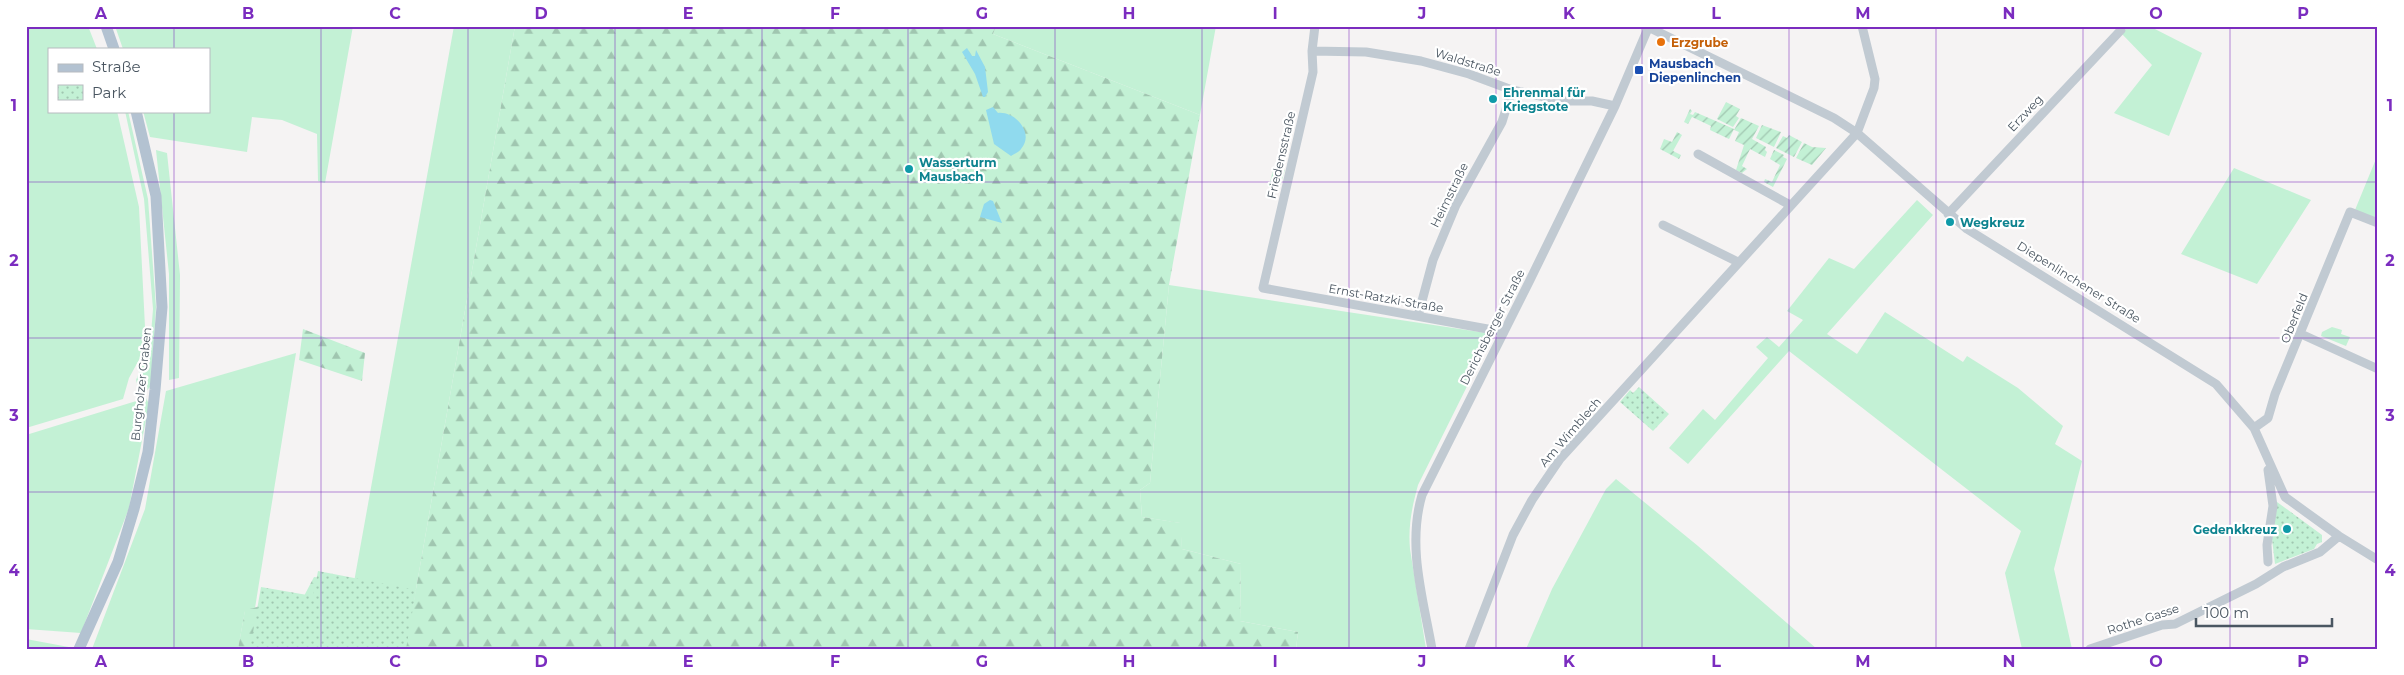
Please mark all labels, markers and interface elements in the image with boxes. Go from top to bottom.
text: A [94,4,108,23]
text: B [242,4,254,23]
text: C [389,4,401,23]
text: D [534,4,548,23]
text: E [683,4,693,23]
text: F [830,4,840,23]
text: G [976,4,988,23]
text: H [1123,4,1135,23]
text: I [1272,4,1278,23]
text: J [1417,4,1426,23]
text: K [1563,4,1576,23]
text: L [1711,4,1721,23]
text: M [1855,4,1871,23]
text: N [2003,4,2015,23]
text: O [2149,4,2163,23]
text: P [2297,4,2309,23]
place label: Erzgrube [1671,35,1729,50]
marker: Erzgrube [1655,36,1667,48]
street label: Waldstraße [1433,45,1503,79]
legend [48,48,210,112]
place label: Mausbach Diepenlinchen [1649,56,1741,85]
text: Straße [92,57,141,76]
marker: Mausbach Diepenlinchen [1633,64,1645,76]
text: Park [92,83,126,102]
place label: Ehrenmal für Kriegstote [1503,85,1585,114]
street label: Erzweg [2004,92,2046,134]
marker: Ehrenmal für Kriegstote [1487,93,1499,105]
text: 1 [11,96,17,115]
text: 1 [2387,96,2393,115]
street label: Friedensstraße [1264,110,1298,200]
place label: Wasserturm Mausbach [919,155,997,184]
street label: Heimstraße [1427,160,1471,230]
marker: Wasserturm Mausbach [903,163,915,175]
place label: Wegkreuz [1960,215,2025,230]
marker: Wegkreuz [1944,216,1956,228]
street label: Diepenlinchener Straße [2015,238,2143,326]
text: 2 [9,251,19,270]
text: 2 [2385,251,2395,270]
street label: Derichsberger Straße [1456,267,1528,387]
street label: Ernst-Ratzki-Straße [1327,281,1445,315]
street label: Oberfeld [2277,291,2311,345]
street label: Burgholzer Graben [128,326,154,442]
street label: Am Wimblech [1536,394,1604,470]
text: 3 [8,406,19,425]
text: 3 [2384,406,2395,425]
place label: Gedenkkreuz [2193,522,2277,537]
marker: Gedenkkreuz [2281,523,2293,535]
text: 4 [8,561,20,580]
text: 4 [2384,561,2396,580]
scale bar [2196,595,2333,627]
street label: Rothe Gasse [2105,600,2181,638]
text: 100 m [2204,603,2249,622]
text: A [94,652,108,671]
text: B [242,652,254,671]
text: C [389,652,401,671]
text: D [534,652,548,671]
text: E [683,652,693,671]
text: F [830,652,840,671]
text: G [976,652,988,671]
text: H [1123,652,1135,671]
text: I [1272,652,1278,671]
text: J [1417,652,1426,671]
text: K [1563,652,1576,671]
text: L [1711,652,1721,671]
text: M [1855,652,1871,671]
text: N [2003,652,2015,671]
text: O [2149,652,2163,671]
text: P [2297,652,2309,671]

